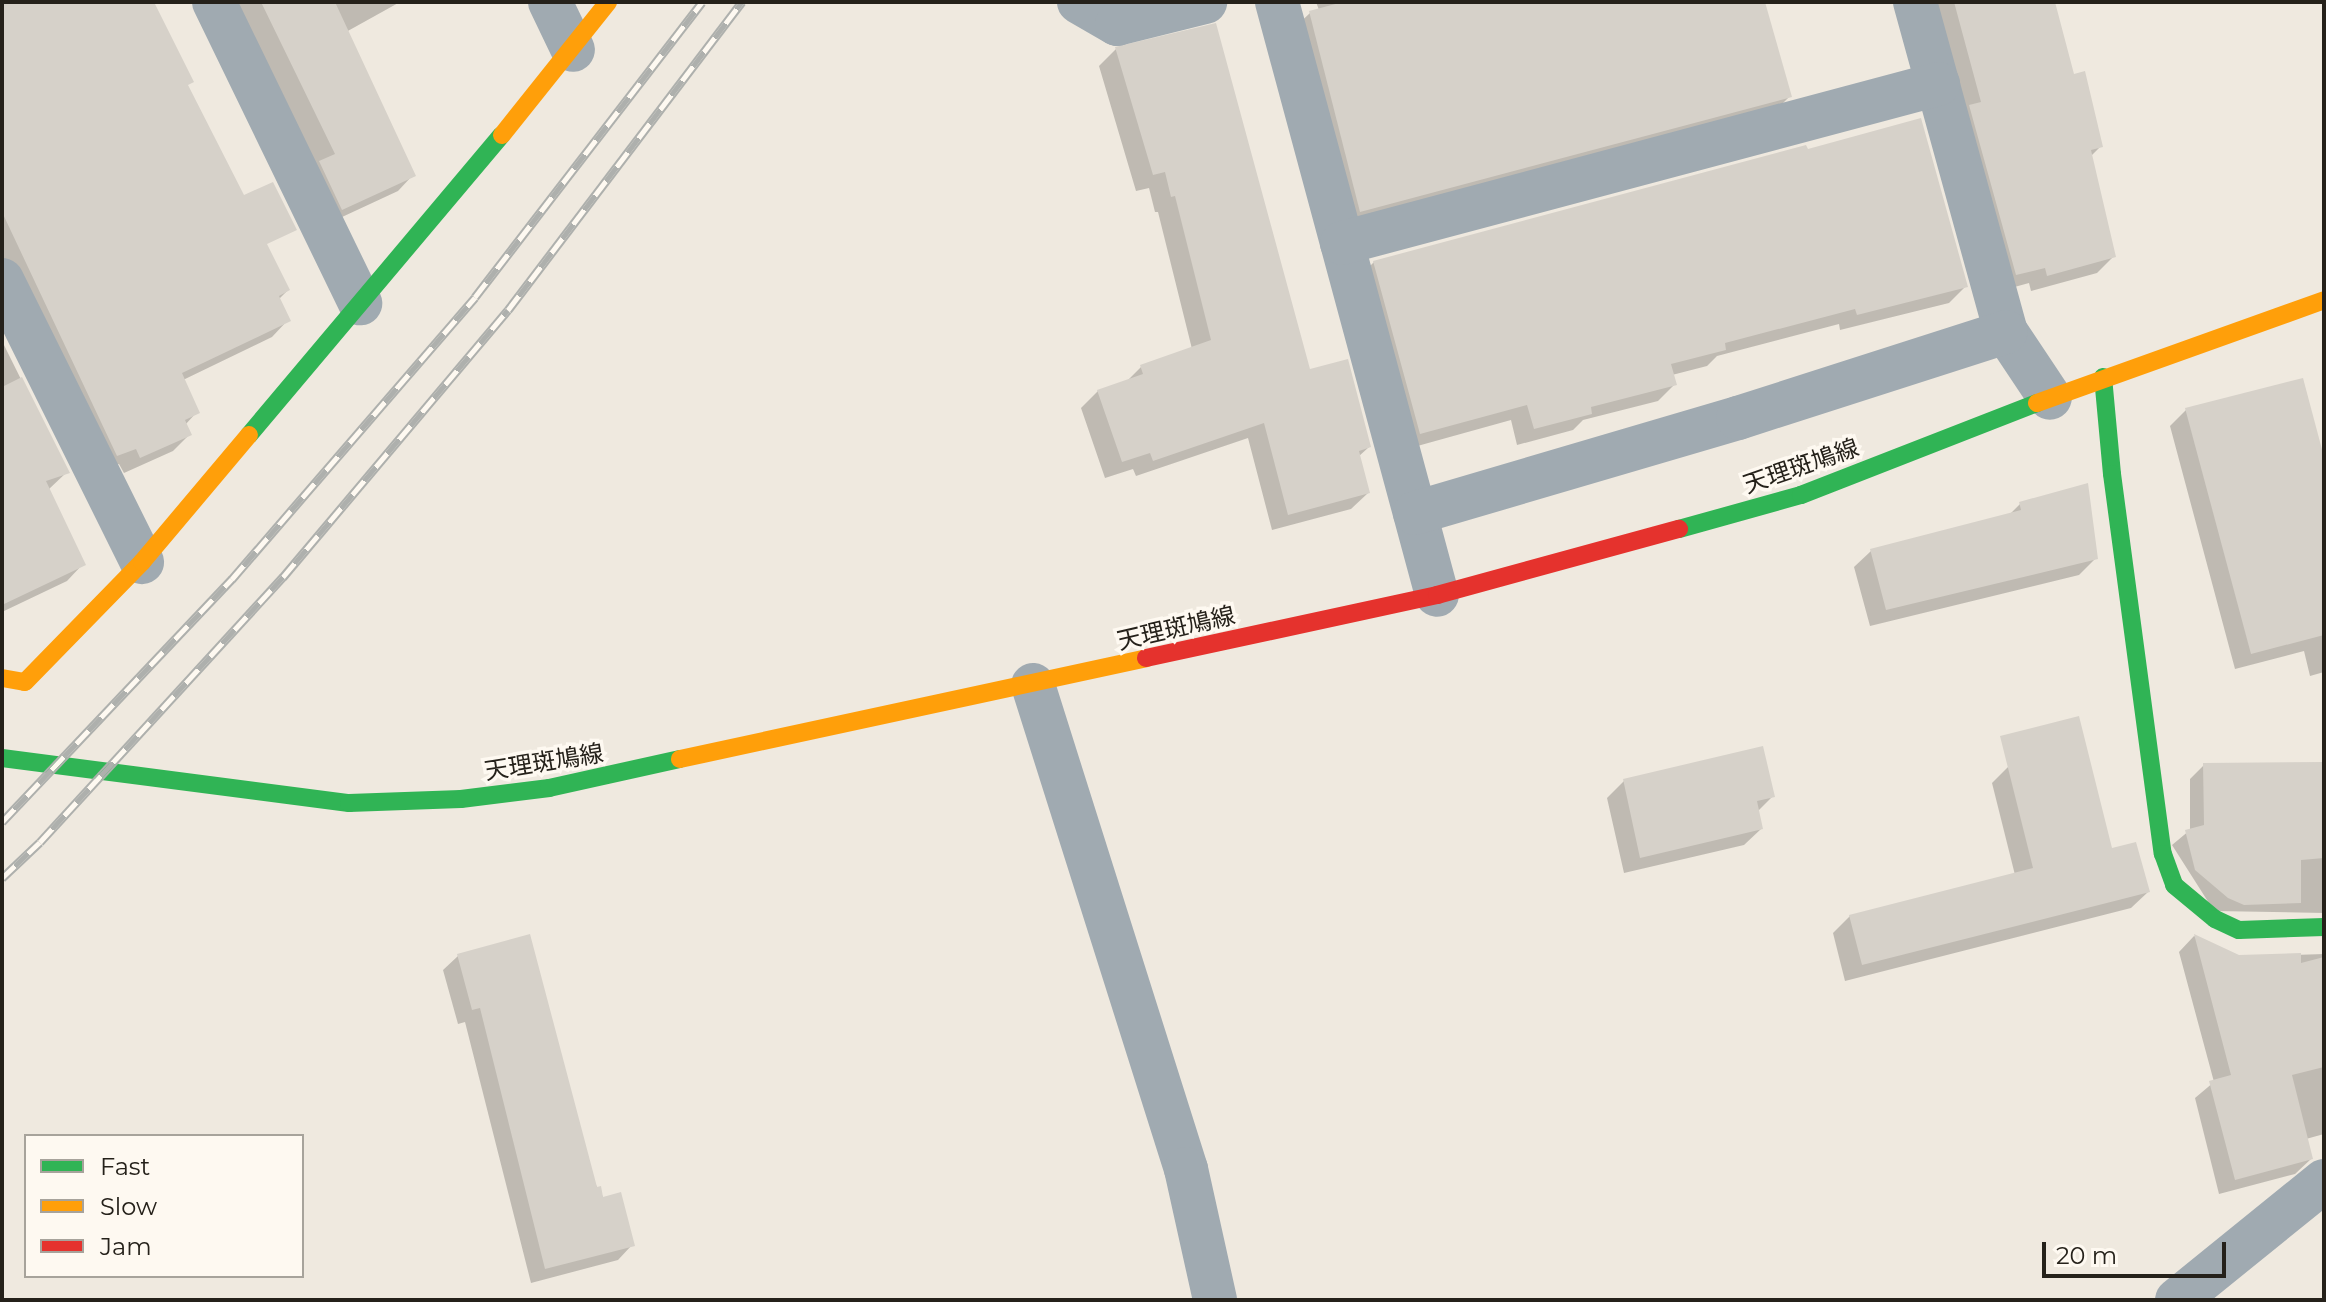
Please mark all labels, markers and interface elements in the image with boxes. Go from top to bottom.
street label: 天理斑鳩線 [1740,433,1862,499]
street label: 天理斑鳩線 [1114,600,1238,656]
street label: 天理斑鳩線 [482,738,606,786]
legend [24,1134,304,1278]
text: Fast [100,1152,150,1181]
text: Slow [100,1192,157,1221]
scale bar [2046,1226,2230,1276]
text: Jam [100,1232,152,1261]
text: 20 m [2056,1241,2117,1270]

